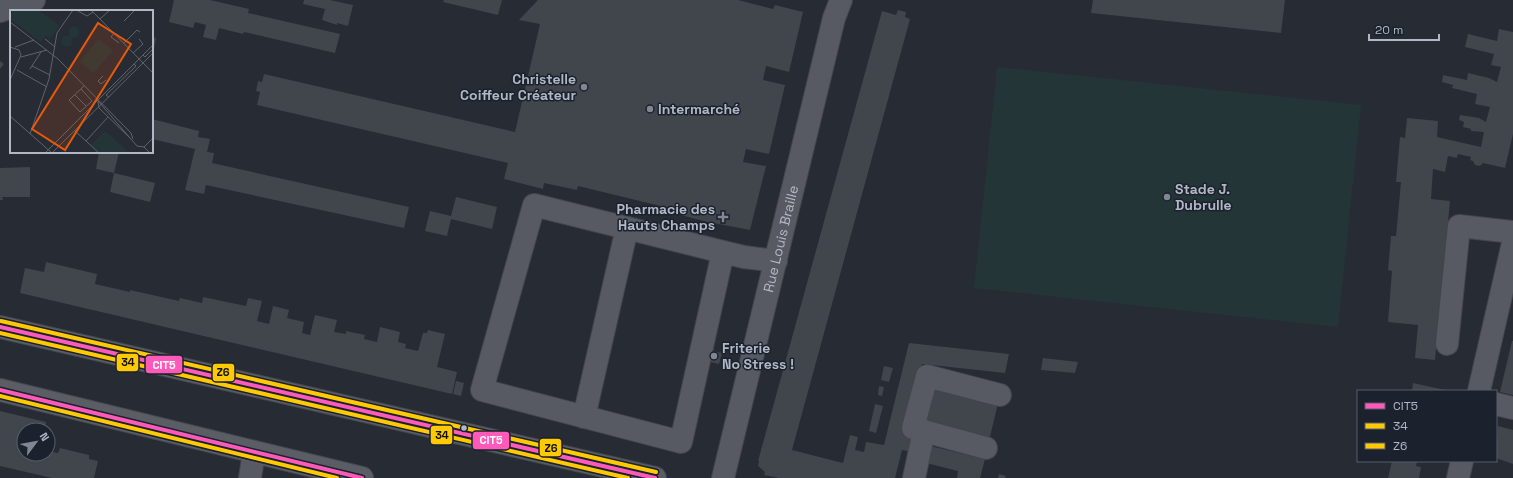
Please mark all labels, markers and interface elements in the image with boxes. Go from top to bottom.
inset map [10,10,153,153]
scale bar [1369,16,1439,42]
text: 20 m [1375,22,1403,38]
place label: Christelle Coiffeur Créateur [460,70,576,104]
marker: Christelle Coiffeur Créateur [579,82,589,92]
place label: Intermarché [658,100,740,118]
marker: Intermarché [645,104,655,114]
place label: Stade J. Dubrulle [1175,180,1232,214]
street label: Rue Louis Braille [759,183,802,294]
marker: Stade J. Dubrulle [1162,192,1172,202]
place label: Pharmacie des Hauts Champs [616,200,715,234]
marker: Pharmacie des Hauts Champs [718,212,728,222]
place label: Friterie No Stress ! [722,339,794,373]
marker: Friterie No Stress ! [709,351,719,361]
line badge: 34 [116,353,139,372]
text: 34 [121,355,135,369]
line badge: CIT5 [145,355,183,374]
text: CIT5 [152,358,176,372]
line badge: Z6 [212,363,235,382]
text: Z6 [216,365,230,379]
legend [1357,390,1497,462]
text: CIT5 [1393,398,1418,414]
text: 34 [1393,418,1408,434]
north arrow [16,422,56,462]
unlabelled marker [459,423,469,433]
line badge: 34 [430,425,453,445]
text: 34 [435,428,449,442]
text: N [37,430,52,444]
line badge: CIT5 [472,431,510,450]
text: CIT5 [479,433,503,447]
line badge: Z6 [539,438,562,457]
text: Z6 [1393,438,1407,454]
text: Z6 [544,441,558,455]

